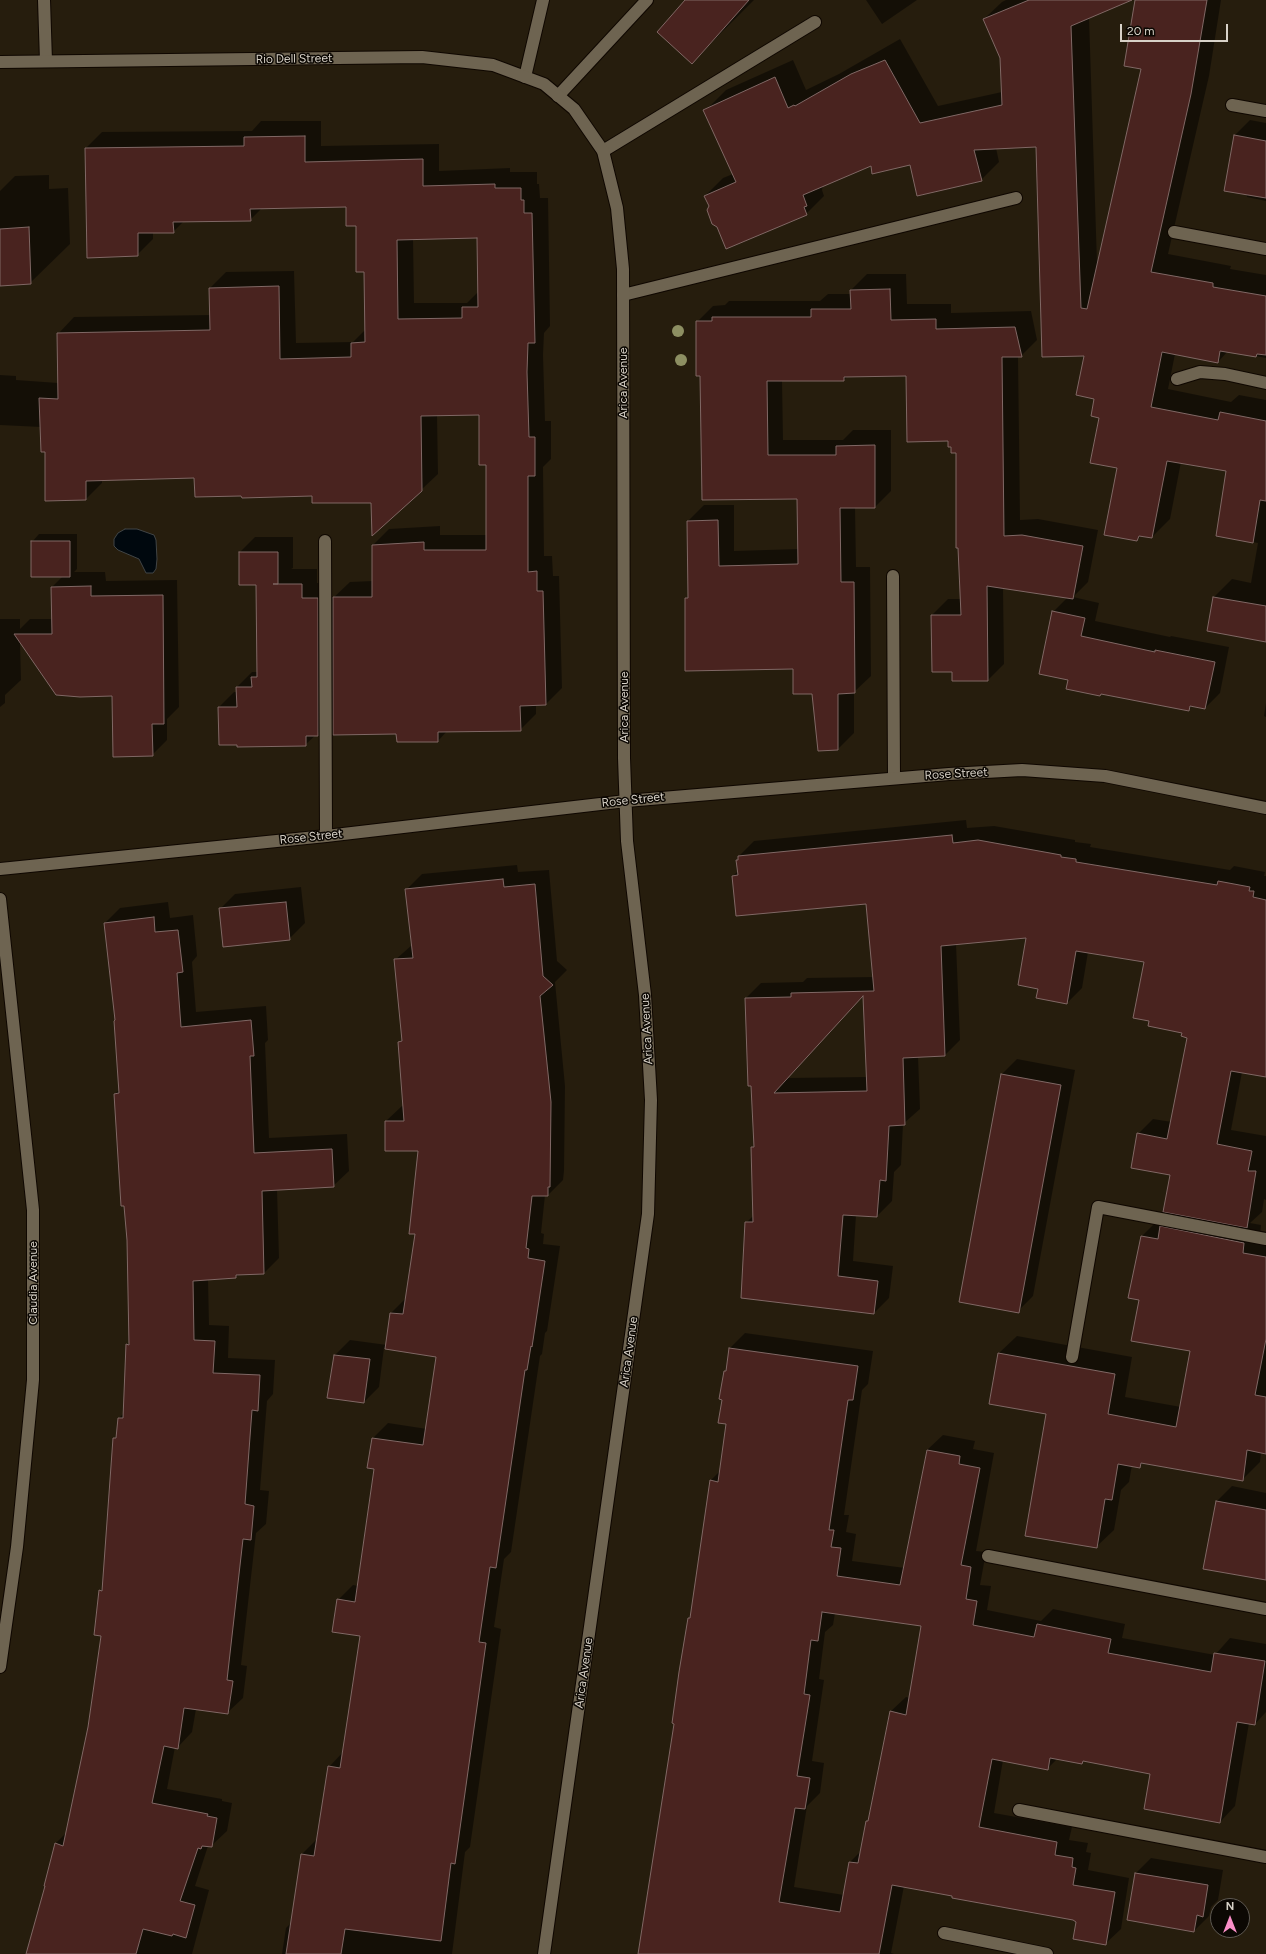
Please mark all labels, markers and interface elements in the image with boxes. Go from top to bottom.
scale bar [1122,16,1230,42]
text: 20 m [1127,24,1155,38]
street label: Rio Dell Street [255,51,333,67]
street label: Arica Avenue [616,347,630,419]
street label: Arica Avenue [617,671,631,743]
street label: Rose Street [924,765,988,783]
street label: Rose Street [601,790,665,810]
street label: Rose Street [279,827,343,847]
street label: Arica Avenue [638,993,656,1065]
street label: Claudia Avenue [26,1241,40,1325]
street label: Arica Avenue [617,1316,641,1388]
street label: Arica Avenue [572,1637,596,1709]
north arrow [1210,1898,1250,1938]
text: N [1226,1900,1234,1913]

